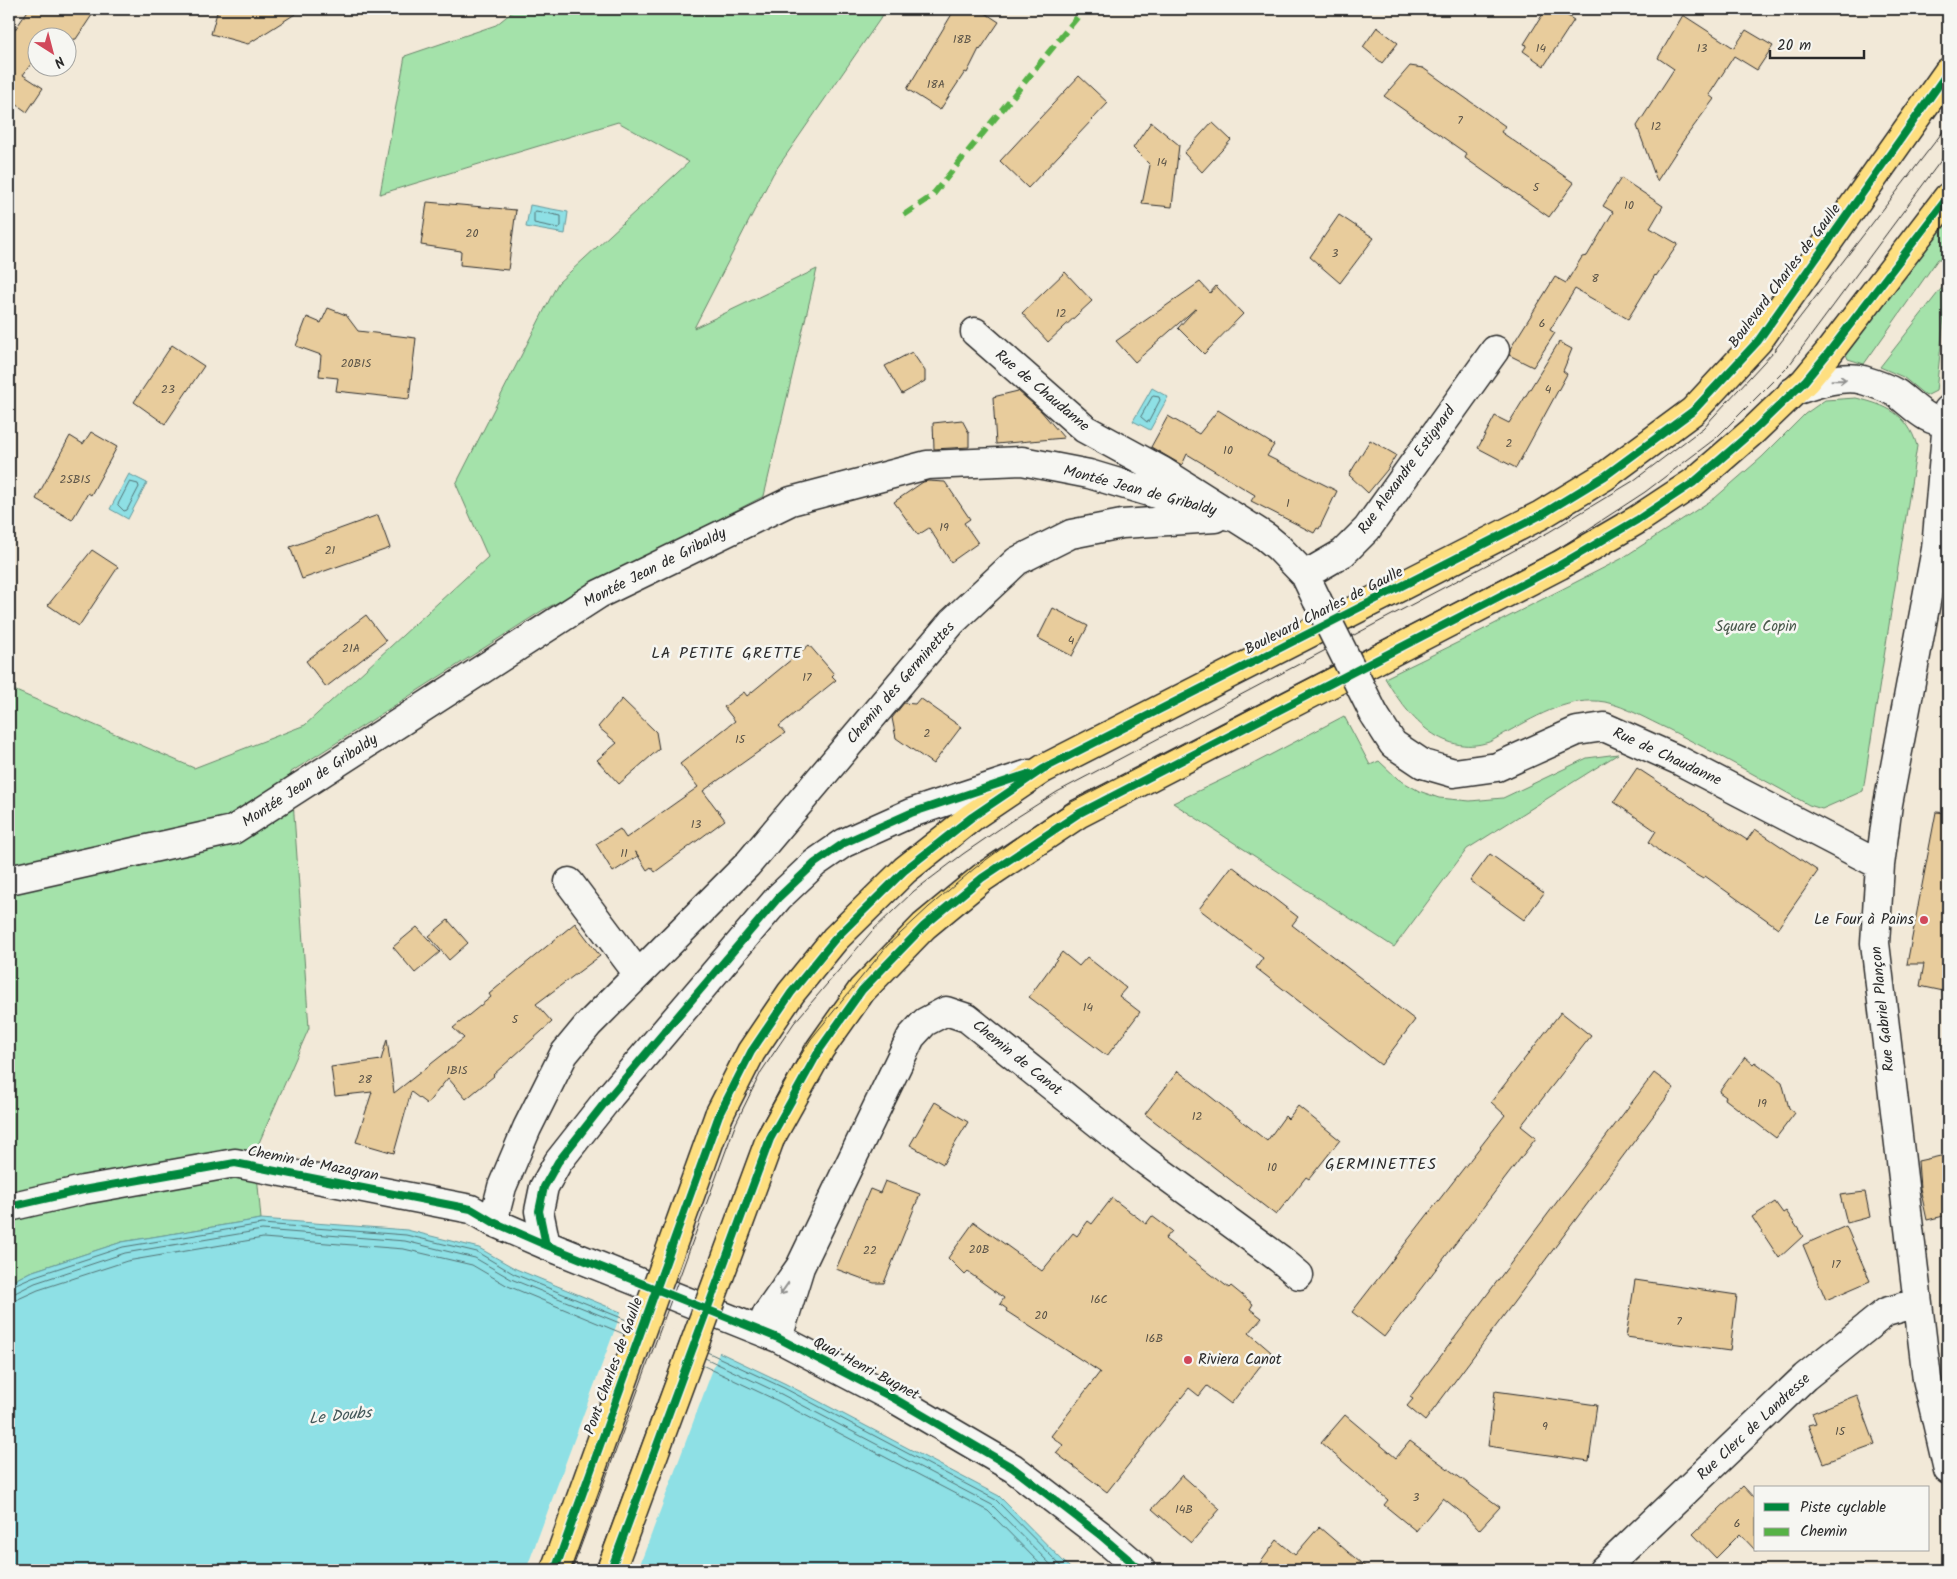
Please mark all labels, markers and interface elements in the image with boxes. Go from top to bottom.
north arrow [28,28,78,78]
scale bar [1770,28,1863,60]
house number: 18B [953,30,971,49]
text: 20 m [1777,34,1811,58]
house number: 14 [1536,39,1547,58]
house number: 13 [1697,39,1707,58]
text: N [49,50,69,73]
house number: 18A [927,75,945,94]
house number: 7 [1457,111,1463,130]
house number: 12 [1651,117,1661,136]
house number: 14 [1157,153,1168,172]
house number: 5 [1533,178,1541,197]
house number: 10 [1624,196,1634,215]
street label: Boulevard Charles de Gaulle [1723,199,1848,353]
house number: 20 [466,224,478,243]
house number: 3 [1332,244,1339,263]
house number: 8 [1591,269,1599,288]
house number: 12 [1056,304,1066,323]
house number: 6 [1539,314,1545,333]
street label: Rue de Chaudanne [989,344,1095,438]
house number: 20BIS [341,354,372,373]
one-way arrow [1830,375,1847,385]
house number: 23 [161,380,175,399]
house number: 4 [1545,380,1552,399]
street label: Rue Alexandre Estignard [1352,400,1462,539]
house number: 2 [1506,434,1513,453]
house number: 10 [1223,441,1233,460]
street label: Montée Jean de Gribaldy [1061,459,1220,523]
house number: 25BIS [59,470,91,489]
house number: 1 [1286,494,1290,513]
house number: 19 [939,518,949,537]
street label: Montée Jean de Gribaldy [579,521,732,614]
house number: 21 [325,541,336,560]
street label: Boulevard Charles de Gaulle [1240,560,1408,662]
park label: Square Copin [1715,615,1797,639]
street label: Chemin des Germinettes [841,616,962,750]
house number: 4 [1068,631,1075,650]
house number: 21A [342,639,360,658]
district label: LA PETITE GRETTE [651,641,803,666]
house number: 17 [802,668,812,687]
street label: Rue de Chaudanne [1609,721,1726,793]
house number: 2 [924,724,931,743]
street label: Montée Jean de Gribaldy [237,727,383,834]
house number: 15 [735,730,747,749]
house number: 13 [691,815,701,834]
house number: 11 [620,844,628,863]
place label: Le Four à Pains [1814,908,1915,932]
marker: Le Four à Pains [1918,914,1930,926]
street label: Rue Gabriel Plançon [1864,945,1902,1073]
house number: 14 [1083,998,1094,1017]
house number: 5 [512,1010,520,1029]
street label: Chemin de Canot [967,1014,1068,1102]
house number: 1BIS [446,1061,468,1080]
house number: 28 [358,1070,373,1089]
house number: 19 [1757,1094,1767,1113]
house number: 12 [1192,1107,1202,1126]
street label: Chemin de Mazagran [245,1140,381,1188]
district label: GERMINETTES [1325,1152,1437,1177]
house number: 10 [1267,1158,1277,1177]
house number: 20B [969,1240,989,1259]
house number: 22 [863,1241,877,1260]
house number: 17 [1831,1255,1841,1274]
one-way arrow [779,1282,789,1296]
house number: 16C [1090,1290,1108,1309]
street label: Pont Charles de Gaulle [578,1294,650,1438]
house number: 20 [1035,1306,1047,1325]
house number: 7 [1676,1312,1682,1331]
house number: 16B [1145,1329,1163,1348]
street label: Quai Henri Bugnet [809,1331,924,1407]
place label: Riviera Canot [1198,1348,1282,1372]
marker: Riviera Canot [1182,1354,1194,1366]
street label: Rue Clerc de Landresse [1692,1368,1816,1486]
water label: Le Doubs [307,1400,375,1432]
house number: 9 [1542,1417,1548,1436]
house number: 15 [1835,1422,1847,1441]
legend [1754,1486,1930,1552]
house number: 3 [1413,1488,1420,1507]
text: Piste cyclable [1800,1496,1886,1520]
house number: 14B [1175,1500,1193,1519]
house number: 6 [1734,1514,1740,1533]
text: Chemin [1800,1520,1847,1544]

